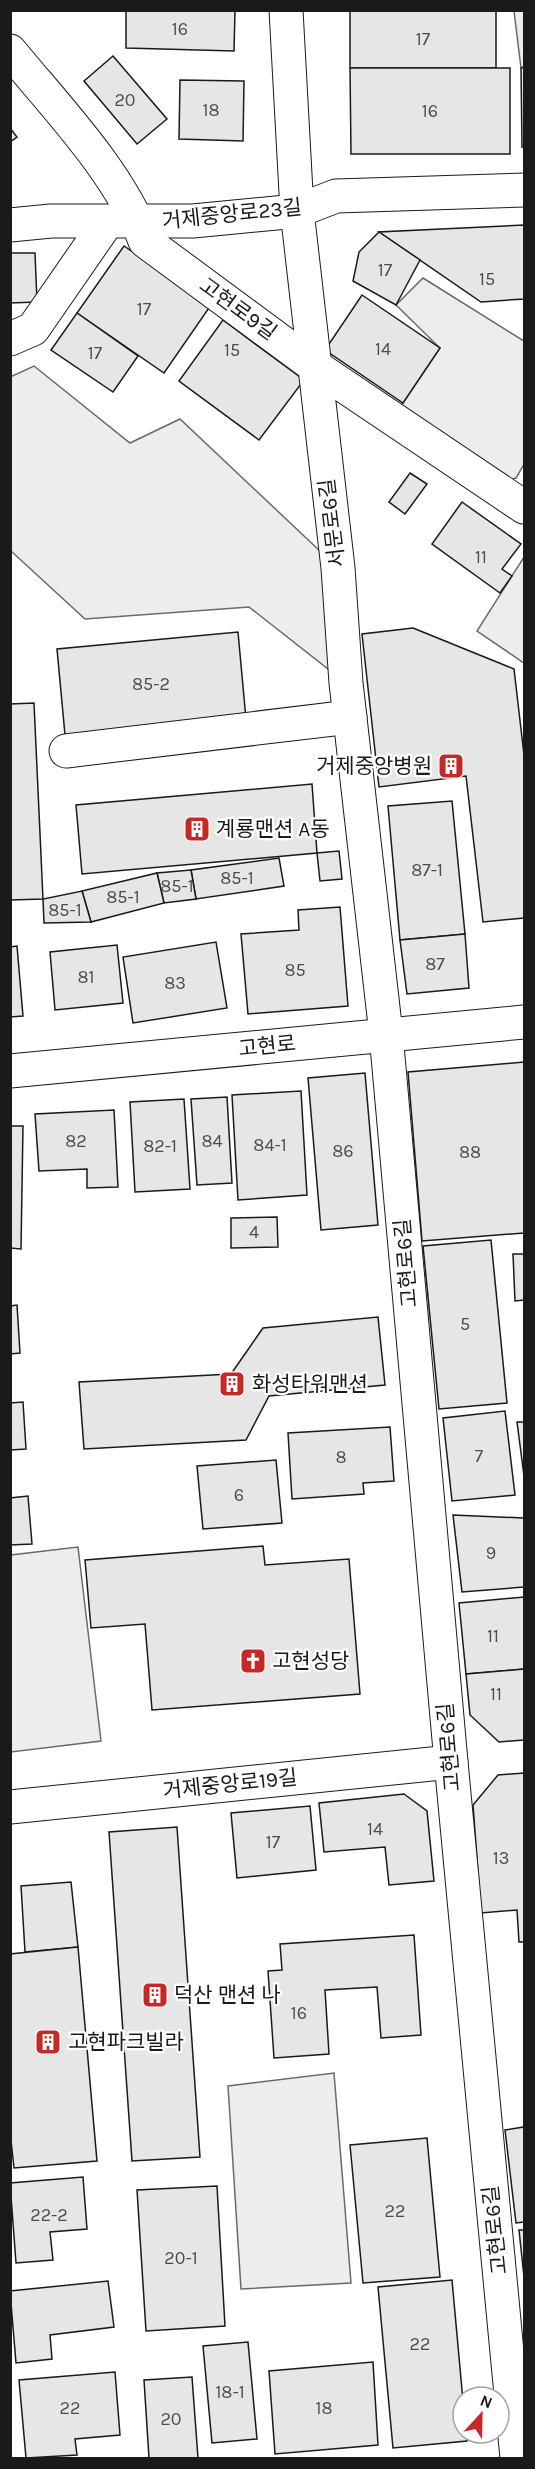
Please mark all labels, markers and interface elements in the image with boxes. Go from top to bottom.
house number: 16 [172,18,188,40]
house number: 17 [416,28,431,50]
house number: 20 [114,89,136,111]
house number: 18 [202,99,220,121]
house number: 16 [422,100,438,122]
street label: 거제중앙로23길 [161,195,303,233]
house number: 17 [378,259,393,281]
house number: 15 [479,268,495,290]
street label: 고현로9길 [195,273,281,345]
house number: 17 [137,298,152,320]
house number: 14 [375,338,391,360]
house number: 15 [224,339,240,361]
house number: 17 [88,342,103,364]
street label: 서문로6길 [315,477,349,569]
house number: 11 [475,546,487,568]
house number: 85-2 [132,673,170,695]
building icon: 거제중앙병원 [436,751,466,781]
place label: 거제중앙병원 [316,754,432,778]
building icon: 계룡맨션 A동 [182,814,212,844]
place label: 계룡맨션 A동 [216,817,330,841]
house number: 87-1 [411,859,443,881]
house number: 85-1 [220,867,254,889]
house number: 85-1 [160,875,194,897]
house number: 85-1 [106,886,140,908]
house number: 85-1 [48,899,82,921]
house number: 87 [425,953,445,975]
house number: 85 [284,959,306,981]
house number: 81 [77,966,95,988]
house number: 83 [164,972,186,994]
street label: 고현로 [237,1031,297,1061]
house number: 82 [65,1130,87,1152]
house number: 84 [201,1130,223,1152]
house number: 84-1 [253,1134,287,1156]
house number: 82-1 [143,1135,177,1157]
house number: 86 [332,1140,354,1162]
house number: 88 [459,1141,481,1163]
street label: 고현로6길 [390,1217,422,1309]
house number: 4 [249,1221,259,1243]
house number: 5 [460,1313,470,1335]
building icon: 화성타워맨션 [217,1369,247,1399]
place label: 화성타워맨션 [252,1372,368,1396]
house number: 7 [475,1445,484,1467]
house number: 8 [335,1446,347,1468]
house number: 6 [234,1484,244,1506]
house number: 9 [486,1542,496,1564]
house number: 11 [487,1625,499,1647]
church icon: 고현성당 [238,1646,268,1676]
place label: 고현성당 [272,1649,349,1673]
house number: 11 [490,1683,502,1705]
street label: 고현로6길 [433,1701,465,1793]
street label: 거제중앙로19길 [162,1765,298,1803]
house number: 14 [367,1818,383,1840]
house number: 17 [266,1831,281,1853]
house number: 13 [493,1847,509,1869]
building icon: 덕산 맨션 나 [140,1980,170,2010]
place label: 덕산 맨션 나 [174,1983,281,2007]
house number: 16 [291,2002,307,2024]
building icon: 고현파크빌라 [33,2027,63,2057]
place label: 고현파크빌라 [68,2030,184,2054]
street label: 고현로6길 [478,2184,512,2276]
house number: 22 [385,2200,405,2222]
house number: 22-2 [30,2204,68,2226]
house number: 20-1 [164,2247,198,2269]
house number: 22 [410,2333,430,2355]
house number: 18-1 [215,2381,245,2403]
north arrow [451,2385,511,2445]
text: N [478,2391,495,2413]
house number: 22 [60,2397,80,2419]
house number: 18 [315,2397,333,2419]
house number: 20 [160,2408,182,2430]

